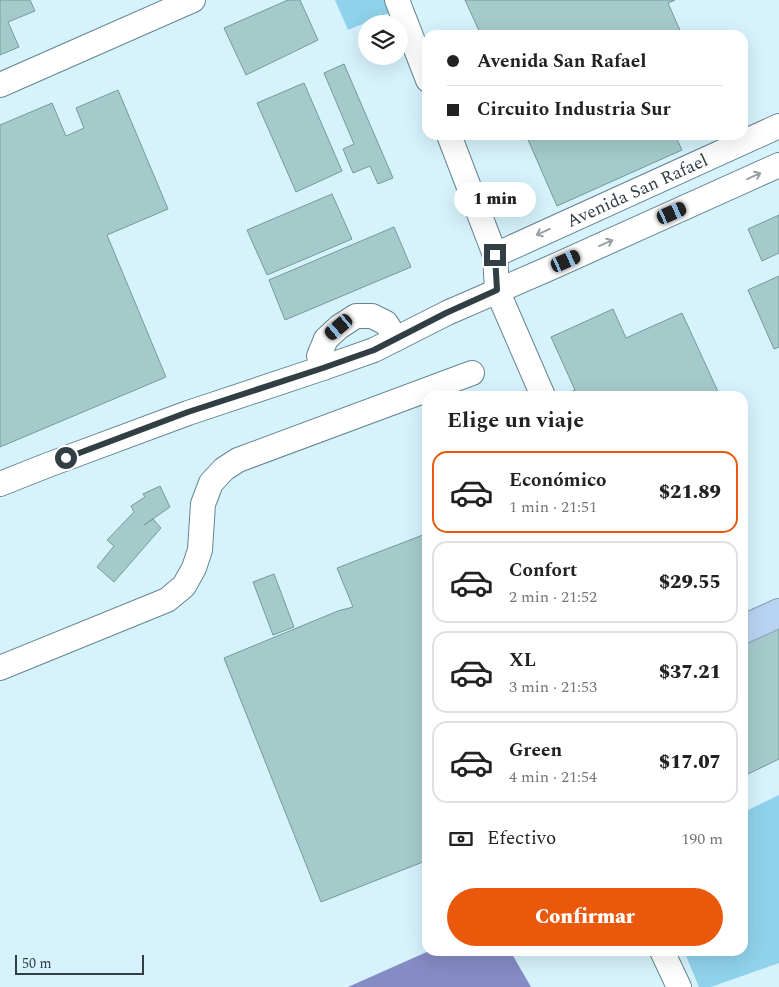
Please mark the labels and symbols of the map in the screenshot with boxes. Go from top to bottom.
street label: Avenida San Rafael [562,147,712,234]
one-way arrow [746,170,761,180]
callout: 1 min [454,182,536,218]
car [655,200,688,226]
one-way arrow [536,228,551,238]
one-way arrow [598,237,613,247]
route end [484,244,506,266]
car [549,248,582,274]
car [322,312,355,342]
route start [55,447,77,469]
scale bar [15,952,144,975]

